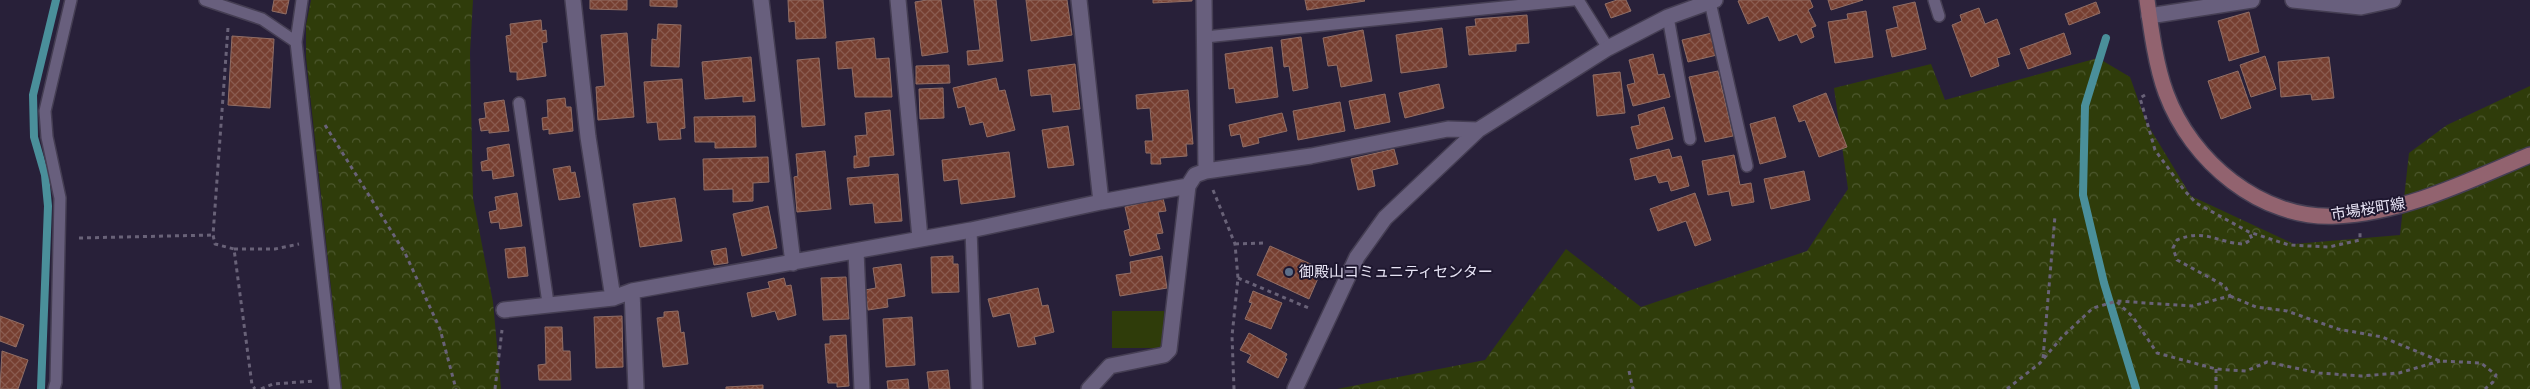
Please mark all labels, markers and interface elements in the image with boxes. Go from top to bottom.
street label: 市場桜町線 [2330,194,2406,224]
place label: 御殿山コミュニティセンター [1299,263,1493,281]
marker: 御殿山コミュニティセンター [1283,266,1295,278]

